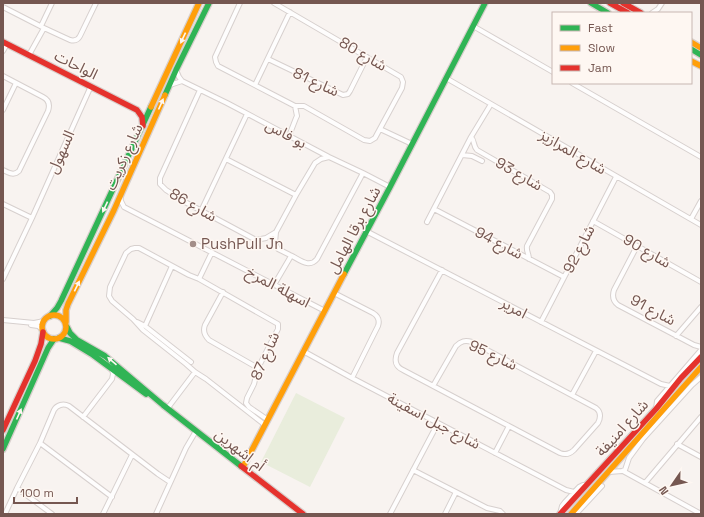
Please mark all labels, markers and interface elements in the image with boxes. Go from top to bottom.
legend [552,12,692,84]
text: Fast [588,20,613,36]
street label: شارع 80 [334,32,391,78]
one-way arrow [180,33,186,44]
text: Slow [588,40,615,56]
street label: الواحات [51,46,101,84]
text: Jam [588,60,612,76]
street label: شارع 81 [289,63,343,103]
one-way arrow [158,98,164,110]
street label: بو فاس [262,115,310,152]
street label: شارع زكريت [101,120,149,194]
street label: شارع المرازيز [534,124,610,181]
street label: السهول [43,127,78,176]
street label: شارع 93 [491,153,546,197]
street label: شارع 86 [165,183,221,228]
street label: شارع برقا الهامل [323,183,387,278]
one-way arrow [102,201,108,213]
street label: شارع 92 [558,221,601,277]
street label: شارع 94 [471,222,527,266]
street label: شارع 90 [619,229,675,274]
place label: PushPull Jn [201,234,283,253]
marker: PushPull Jn [188,239,198,249]
street label: اسهلة المرخ [241,262,314,314]
one-way arrow [74,280,80,291]
street label: شارع 91 [626,290,679,332]
street label: امرير [497,292,531,322]
street label: شارع 87 [246,329,286,384]
street label: شارع 95 [465,335,521,377]
one-way arrow [107,357,117,366]
street label: شارع جبل اسفينة [383,388,484,456]
street label: شارع امنيفة [591,395,654,462]
one-way arrow [16,408,22,419]
street label: أم اشهرين [210,424,269,477]
north arrow [652,465,692,505]
scale bar [14,479,77,505]
text: N [656,484,672,498]
text: 100 m [20,485,54,501]

